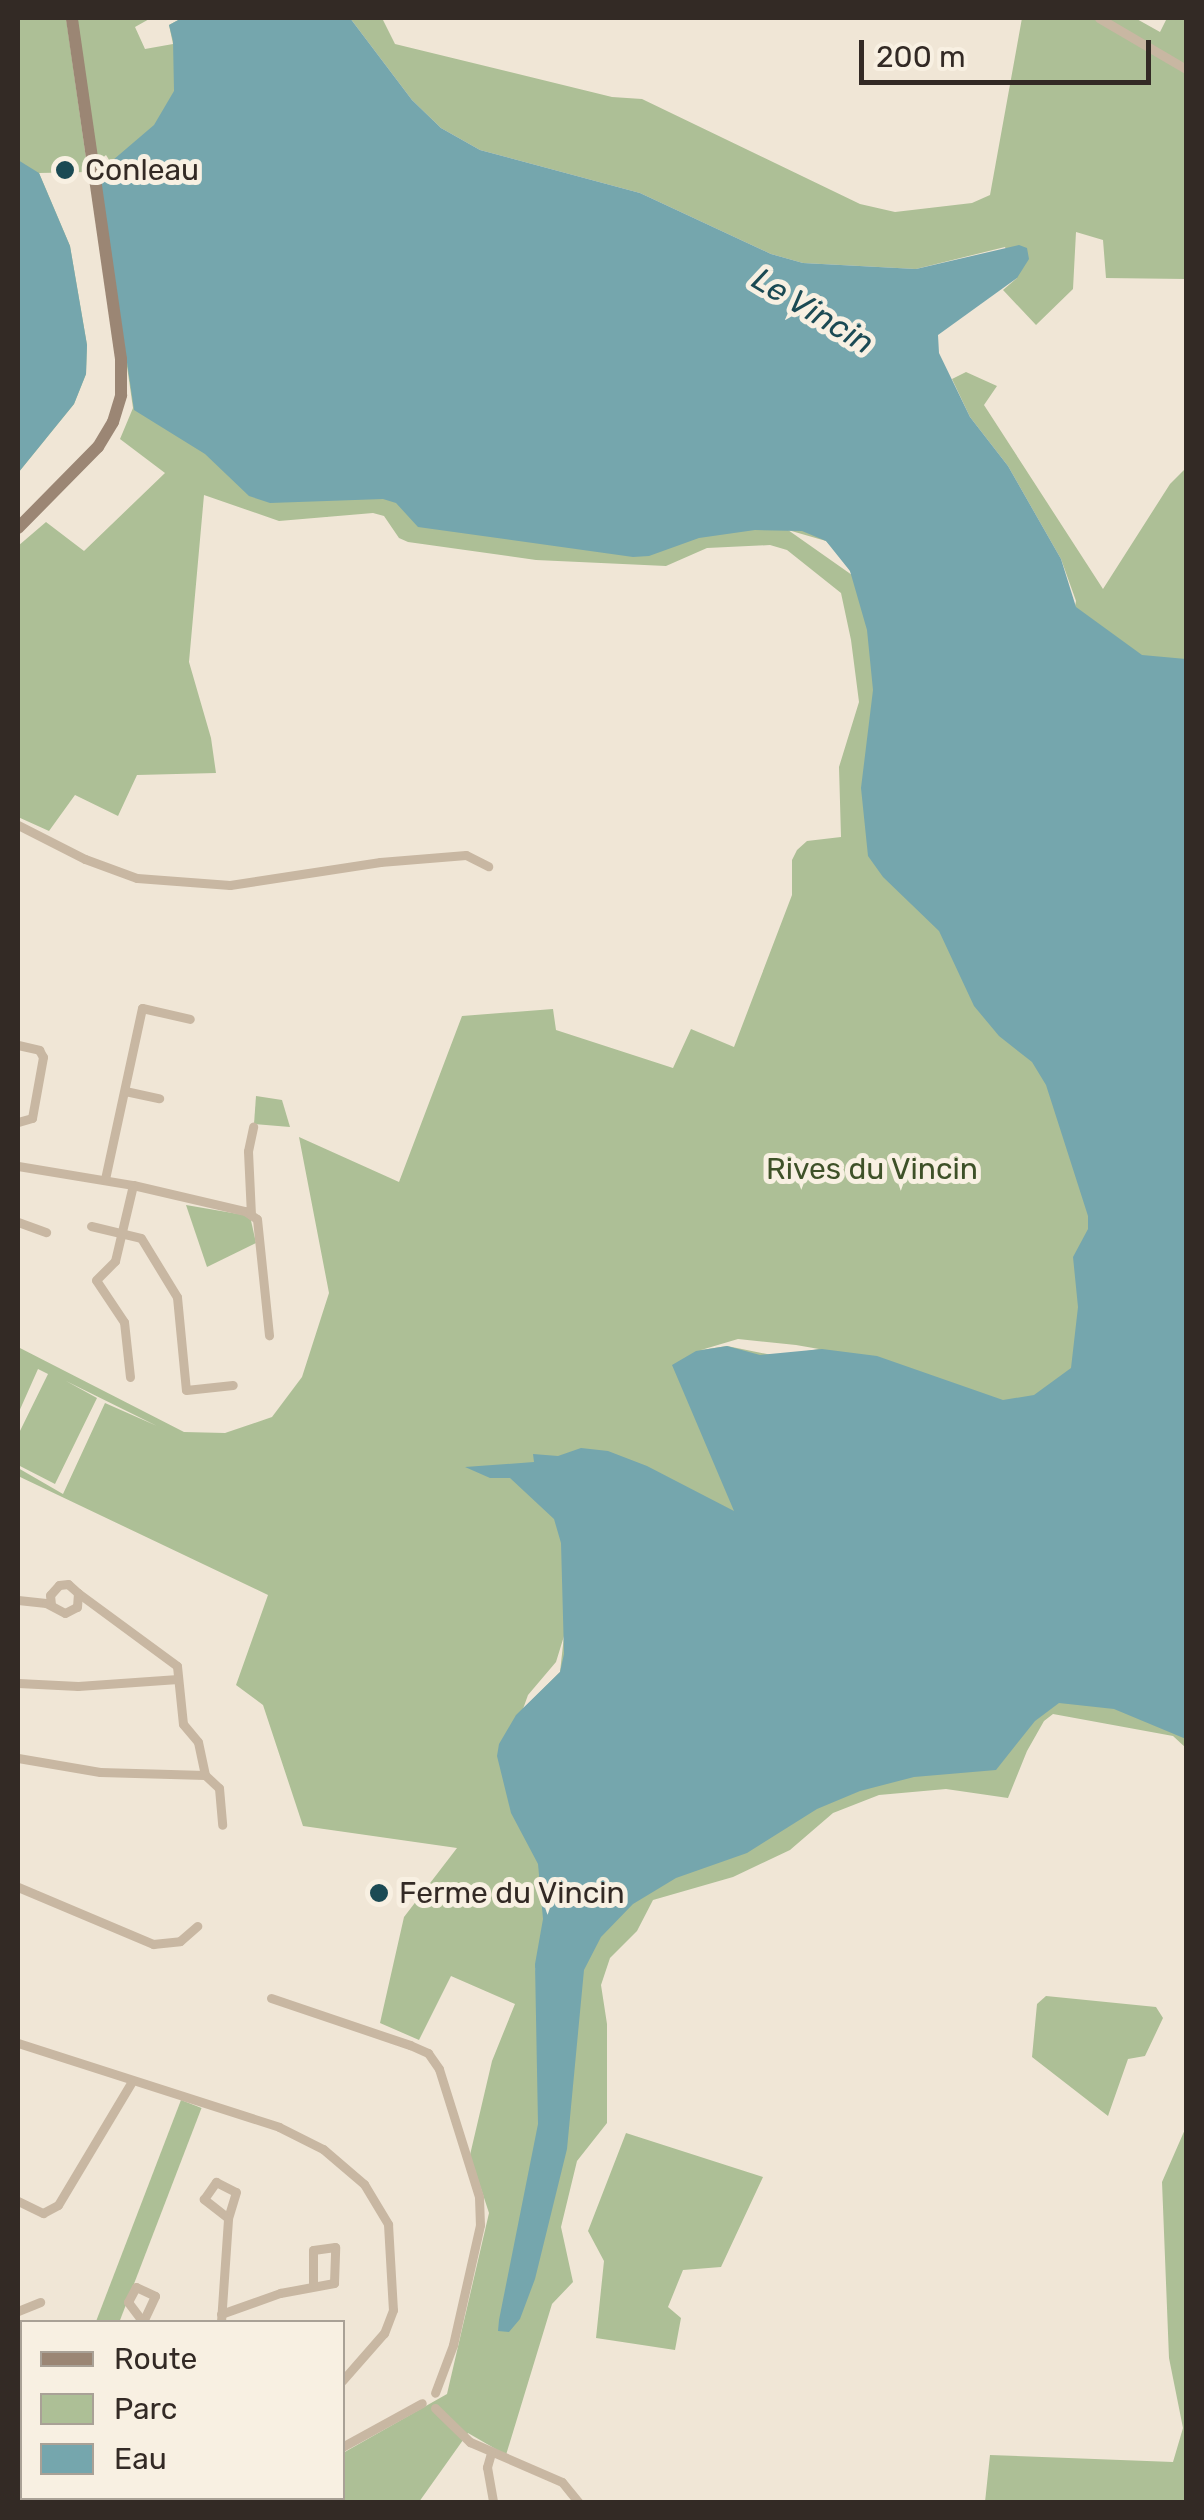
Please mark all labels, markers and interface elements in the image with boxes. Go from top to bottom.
scale bar [864,20,1156,82]
text: 200 m [876,39,966,75]
place label: Conleau [85,152,199,188]
marker: Conleau [54,159,76,181]
water label: Le Vincin [745,259,881,363]
park label: Rives du Vincin [766,1151,978,1187]
place label: Ferme du Vincin [399,1875,625,1911]
marker: Ferme du Vincin [368,1882,390,1904]
legend [20,2320,345,2500]
text: Route [114,2341,197,2377]
text: Parc [114,2391,177,2427]
text: Eau [114,2441,167,2477]

